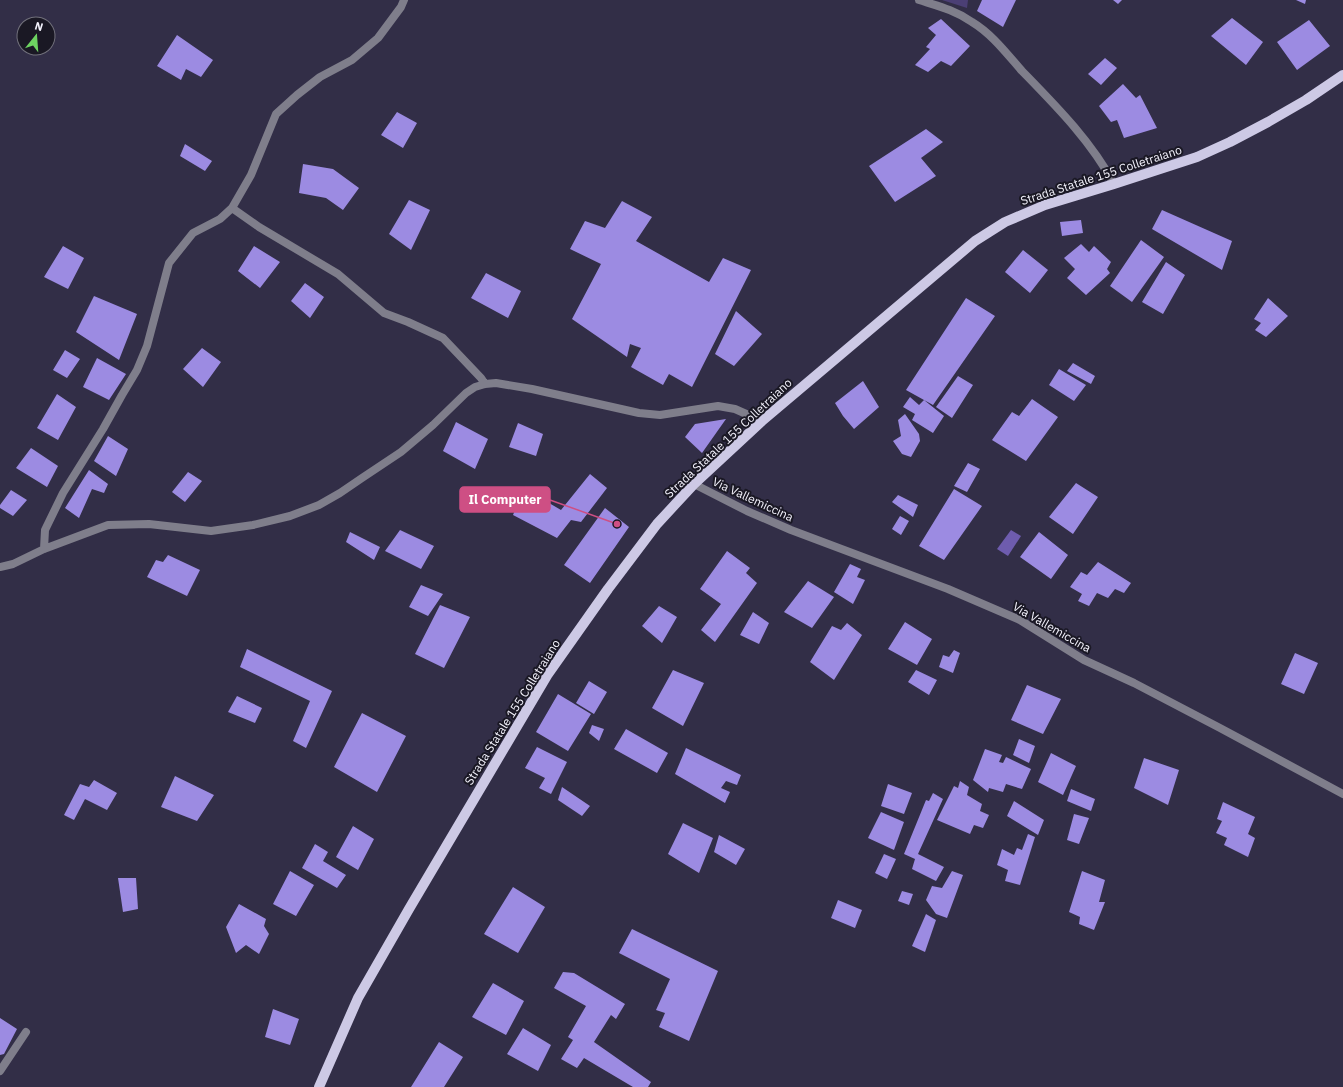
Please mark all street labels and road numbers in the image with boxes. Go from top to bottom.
street label: Strada Statale 155 Colletraiano [1018,142,1184,208]
street label: Strada Statale 155 Colletraiano [661,375,795,501]
street label: Via Vallemiccina [710,474,796,525]
street label: Via Vallemiccina [1010,599,1094,656]
street label: Strada Statale 155 Colletraiano [461,636,563,787]

